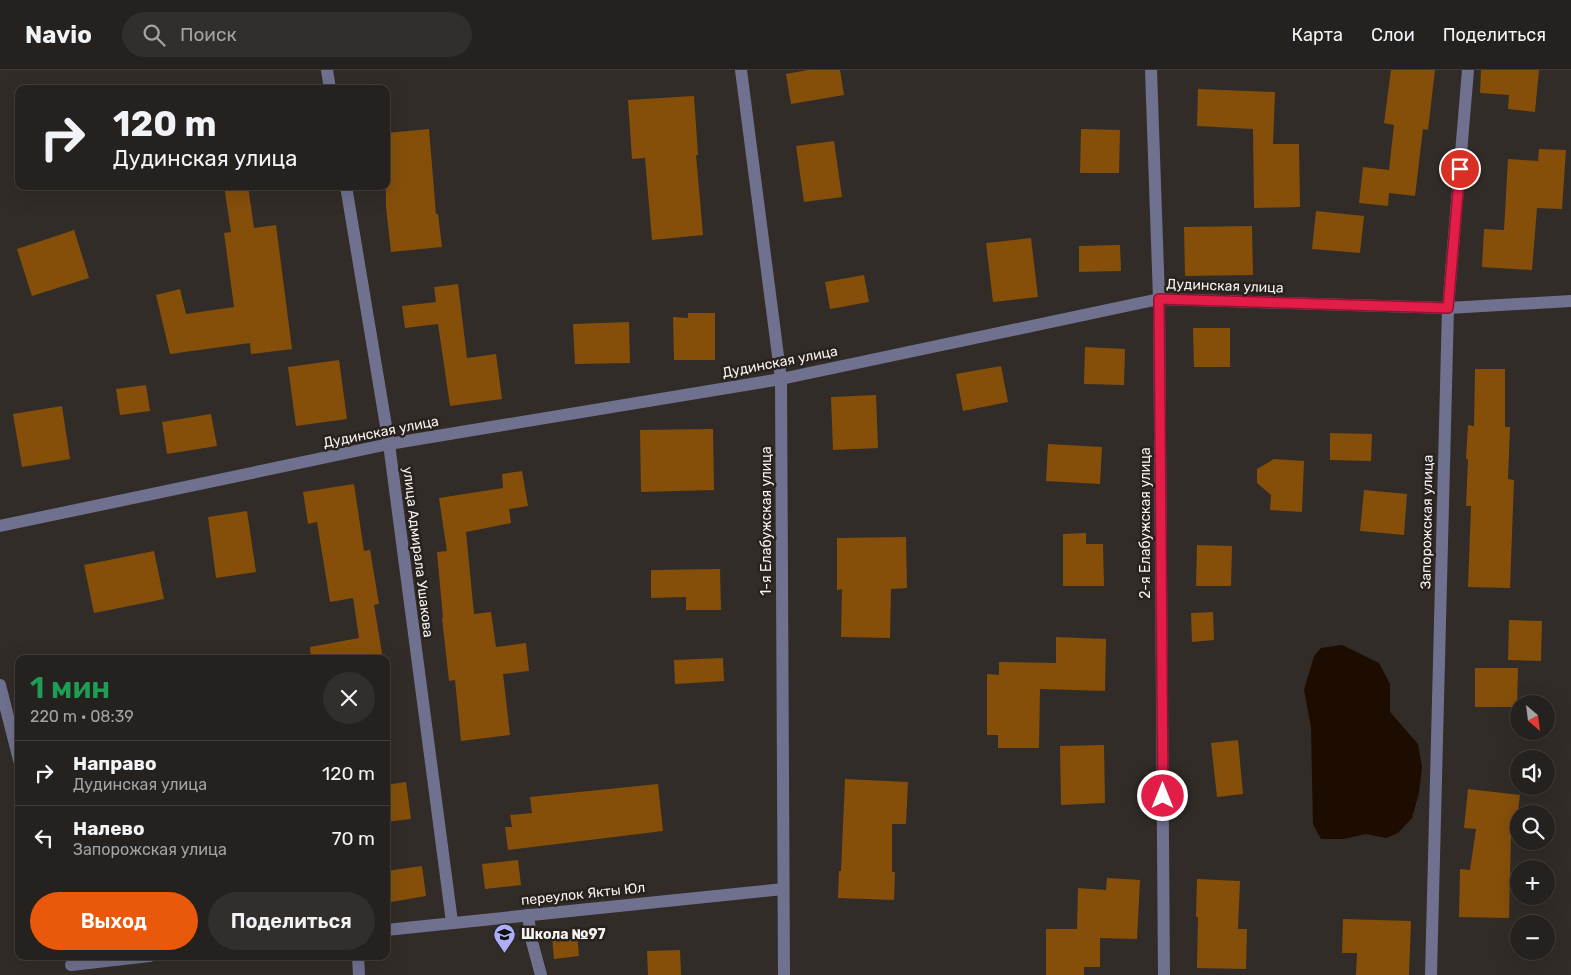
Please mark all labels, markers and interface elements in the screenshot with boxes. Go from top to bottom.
search box [122,12,472,57]
text: Navio [25,21,92,49]
icon: search [140,21,168,49]
text: Поиск [180,23,237,46]
text: Карта [1292,24,1343,46]
text: Слои [1371,24,1415,46]
text: Поделиться [1443,24,1546,46]
text: 120 m [113,103,216,145]
icon: right [30,105,95,170]
text: Дудинская улица [113,145,297,172]
pin [1439,148,1481,190]
icon: arrive [1446,155,1474,183]
street label: Дудинская улица [1166,275,1284,297]
street label: Дудинская улица [721,342,839,382]
street label: Дудинская улица [322,412,440,452]
street label: 1-я Елабужская улица [758,446,775,596]
street label: 2-я Елабужская улица [1137,447,1154,599]
street label: Запорожская улица [1417,455,1437,589]
street label: улица Адмирала Ушакова [399,466,437,638]
text: 1 мин [30,670,110,706]
button: close [323,672,375,724]
north arrow [1510,695,1555,740]
map controls [1510,695,1555,960]
text: 220 m · 08:39 [30,707,134,726]
button: sound [1510,750,1555,795]
text: Направо [73,752,157,775]
icon: right [30,759,58,787]
text: 120 m [322,762,375,785]
position arrow [1136,769,1188,821]
text: Дудинская улица [73,775,207,794]
button: search [1510,805,1555,850]
text: Налево [73,817,145,840]
icon: left [30,824,58,852]
text: 70 m [332,827,375,850]
text: Запорожская улица [73,840,227,859]
button: + [1510,860,1555,905]
street label: переулок Якты Юл [520,879,646,909]
button: Выход [30,892,198,950]
button: Поделиться [208,892,375,950]
button: − [1510,915,1555,960]
school or university icon: Школа №97 [493,922,517,953]
place label: Школа №97 [521,926,606,943]

